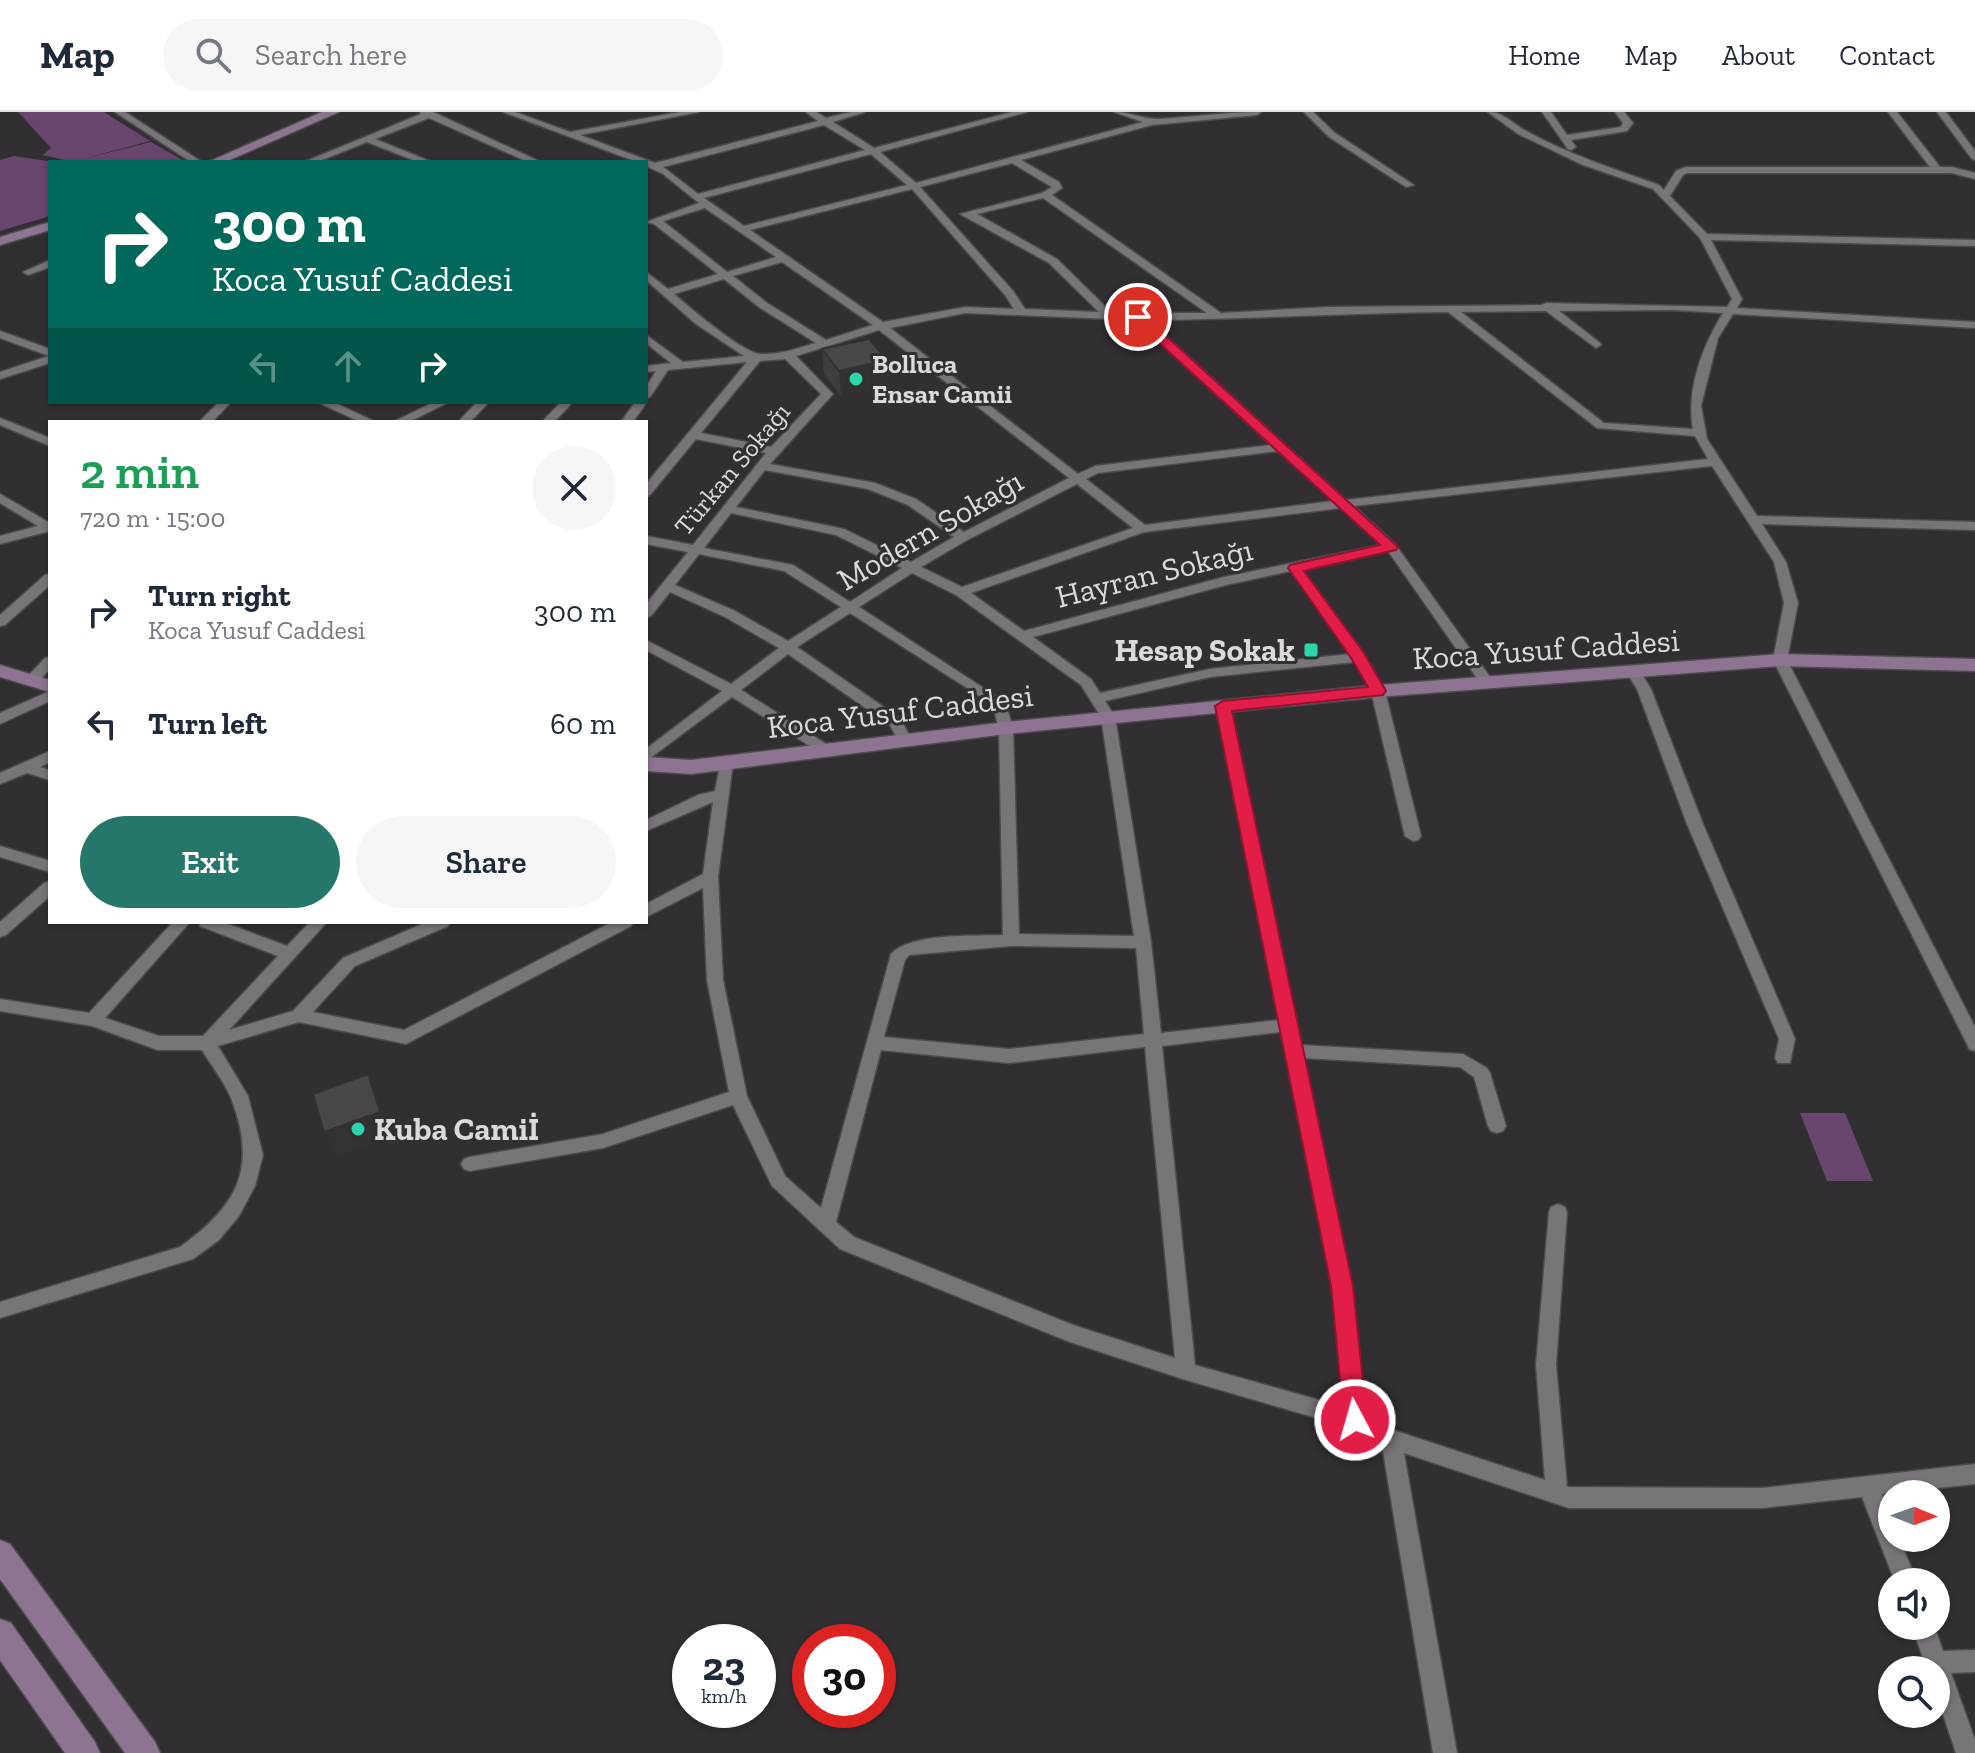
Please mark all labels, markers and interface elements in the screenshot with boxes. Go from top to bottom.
search box [163,19,723,91]
text: Map [40,32,115,78]
icon: search [191,33,235,77]
text: Search here [255,37,407,73]
text: Home [1508,39,1580,72]
text: Map [1624,39,1678,72]
text: About [1722,39,1795,72]
text: Contact [1839,39,1935,72]
text: 300 m [212,189,366,256]
icon: right [80,192,184,296]
text: Koca Yusuf Caddesi [212,257,513,300]
pin [1104,283,1172,351]
icon: arrive [1116,295,1160,339]
icon: left [242,344,286,388]
icon: ahead [326,344,370,388]
icon: right [410,344,454,388]
place label: Bolluca Ensar Camii [872,348,1012,410]
marker: Bolluca Ensar Camii [847,370,865,388]
street label: Türkan Sokağı [667,396,797,542]
text: 2 min [80,443,199,500]
button: close [532,446,616,530]
street label: Modern Sokağı [831,462,1029,598]
text: 720 m · 15:00 [80,502,226,534]
street label: Hayran Sokağı [1052,530,1256,616]
text: Turn right [148,578,290,614]
icon: right [80,590,124,634]
text: 300 m [534,594,616,630]
text: Koca Yusuf Caddesi [148,614,365,646]
street label: Koca Yusuf Caddesi [1411,621,1681,677]
place label: Hesap Sokak [1115,631,1295,669]
marker: Hesap Sokak [1302,641,1320,659]
street label: Koca Yusuf Caddesi [765,676,1035,746]
icon: left [80,702,124,746]
text: Turn left [148,706,267,742]
text: 60 m [550,706,616,742]
button: Exit [80,816,340,908]
button: Share [356,816,616,908]
place label: Kuba Camiİ [374,1110,539,1148]
marker: Kuba Camiİ [349,1120,367,1138]
position arrow [1313,1378,1397,1462]
north arrow [1878,1480,1950,1552]
map controls [1878,1480,1950,1728]
button: sound [1878,1568,1950,1640]
speed limit sign: 30 [792,1624,896,1728]
text: 23 [703,1642,745,1690]
button: search [1878,1656,1950,1728]
text: km/h [701,1684,747,1708]

